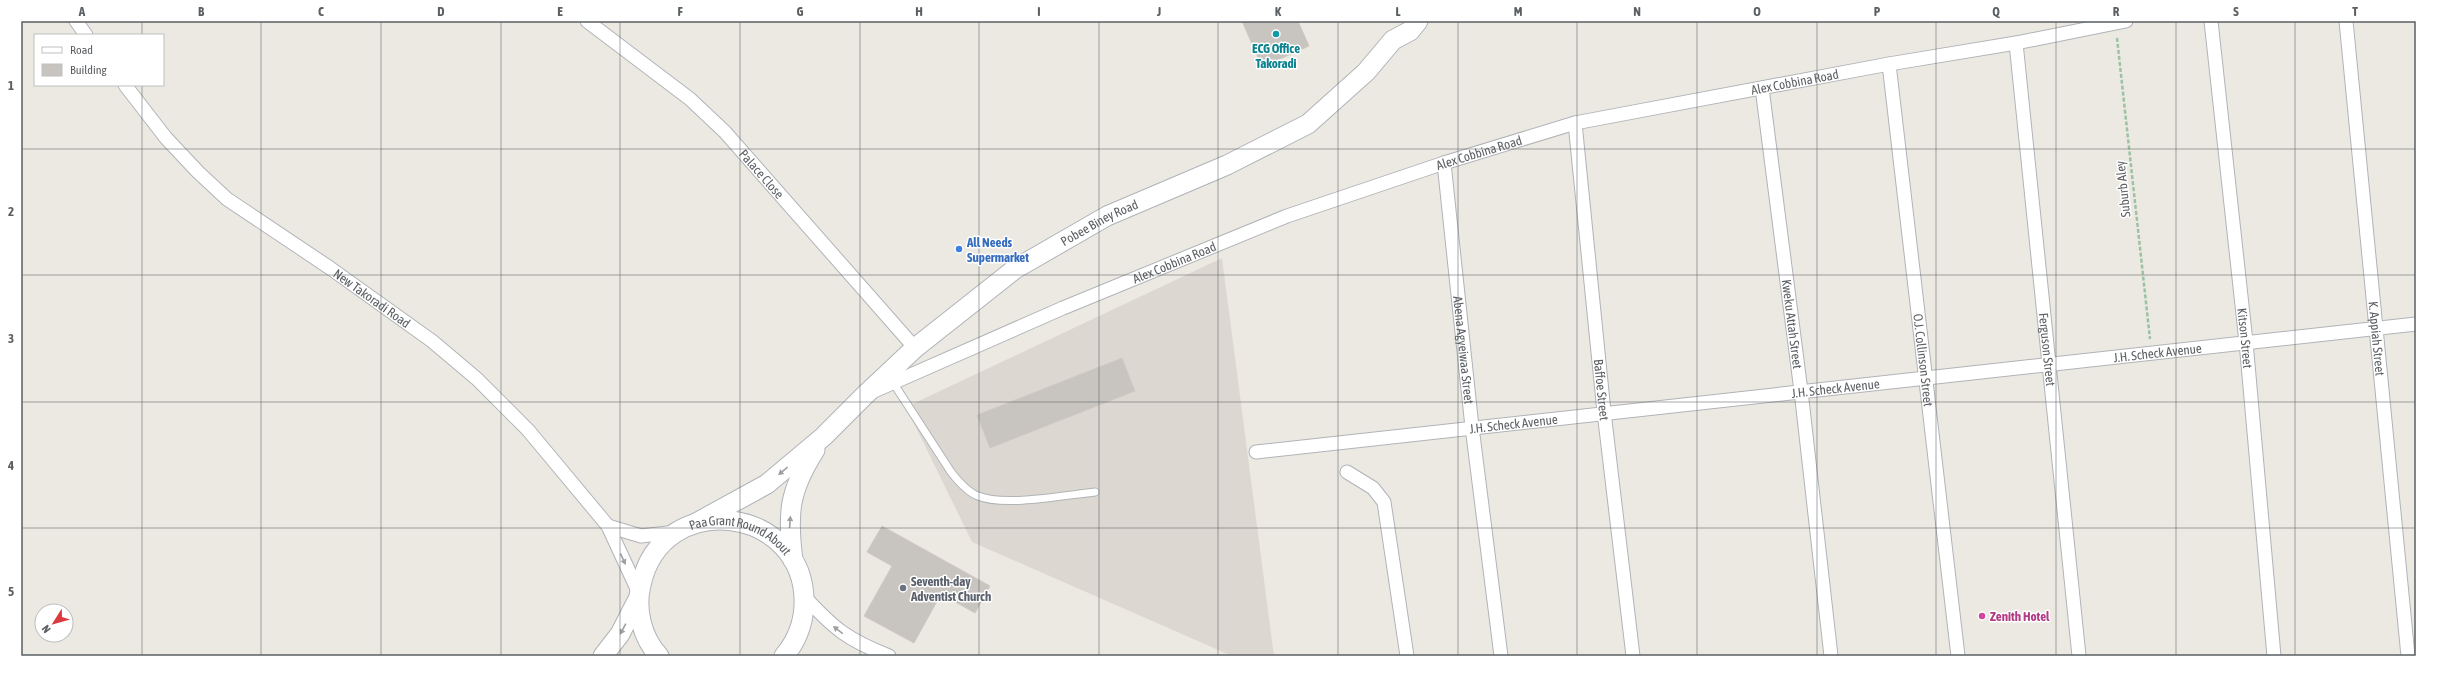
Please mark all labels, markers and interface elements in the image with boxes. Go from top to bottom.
text: A [78,4,86,19]
text: B [198,4,205,19]
text: C [318,4,324,19]
text: D [437,4,445,19]
text: E [557,4,563,19]
text: F [677,4,683,19]
text: G [797,4,804,19]
text: H [915,4,923,19]
text: I [1037,4,1041,19]
text: J [1156,4,1161,19]
text: K [1275,4,1282,19]
text: L [1395,4,1401,19]
text: M [1514,4,1523,19]
text: N [1633,4,1641,19]
text: O [1753,4,1761,19]
text: P [1874,4,1881,19]
text: Q [1992,4,2000,19]
text: R [2113,4,2120,19]
text: S [2233,4,2239,19]
text: T [2352,4,2358,19]
marker: ECG Office Takoradi [1271,29,1281,39]
legend [34,34,164,86]
place label: ECG Office Takoradi [1252,41,1300,71]
text: Road [70,43,93,57]
text: Building [70,63,108,77]
street label: Alex Cobbina Road [1750,66,1840,97]
text: 1 [8,78,14,93]
street label: Alex Cobbina Road [1434,132,1524,173]
street label: Palace Close [736,146,787,201]
street label: Suburb Aley [2113,159,2133,218]
street label: Pobee Biney Road [1058,196,1140,249]
text: 2 [8,204,14,219]
place label: All Needs Supermarket [966,235,1029,265]
street label: Alex Cobbina Road [1130,238,1218,286]
marker: All Needs Supermarket [954,244,964,254]
street label: New Takoradi Road [331,266,413,331]
street label: Kweku Attah Street [1779,279,1806,370]
street label: Abena Agyeiwaa Street [1451,295,1477,405]
street label: K. Appiah Street [2366,300,2388,377]
street label: Kitson Street [2235,307,2256,369]
street label: Ferguson Street [2036,312,2059,387]
street label: O.J. Collinson Street [1911,313,1936,407]
text: 3 [8,331,14,346]
street label: J.H. Scheck Avenue [2113,340,2203,365]
street label: Baffoe Street [1591,358,1612,421]
street label: J.H. Scheck Avenue [1791,376,1880,400]
street label: J.H. Scheck Avenue [1469,411,1558,436]
text: 4 [7,458,14,473]
one-way arrow [777,466,788,475]
street label: Paa Grant Round About [687,513,795,558]
one-way arrow [786,516,793,528]
one-way arrow [621,554,627,566]
place label: Seventh-day Adventist Church [910,574,991,604]
marker: Seventh-day Adventist Church [898,583,908,593]
text: 5 [8,584,14,599]
north arrow [34,603,74,643]
place label: Zenith Hotel [1990,609,2050,624]
marker: Zenith Hotel [1977,611,1987,621]
text: N [39,623,53,635]
one-way arrow [620,623,626,635]
one-way arrow [832,626,843,634]

